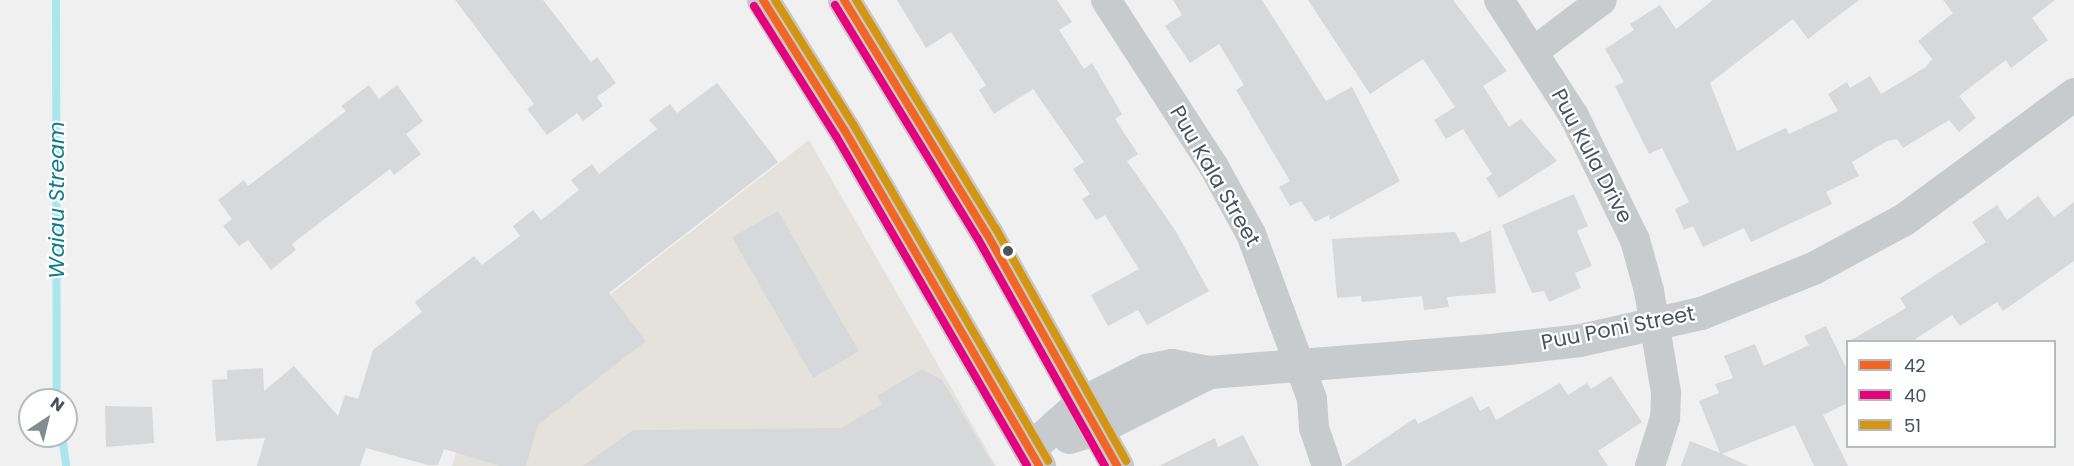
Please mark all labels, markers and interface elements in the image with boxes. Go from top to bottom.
street label: Puu Kula Drive [1546,85,1638,227]
street label: Puu Kala Street [1165,101,1265,251]
water label: Waiau Stream [44,121,70,279]
unlabelled marker [1002,245,1014,257]
street label: Puu Poni Street [1539,301,1697,355]
legend [1846,340,2056,448]
text: 42 [1904,353,1926,378]
text: 40 [1904,383,1927,408]
north arrow [18,388,78,448]
text: N [46,392,69,417]
text: 51 [1904,413,1921,438]

